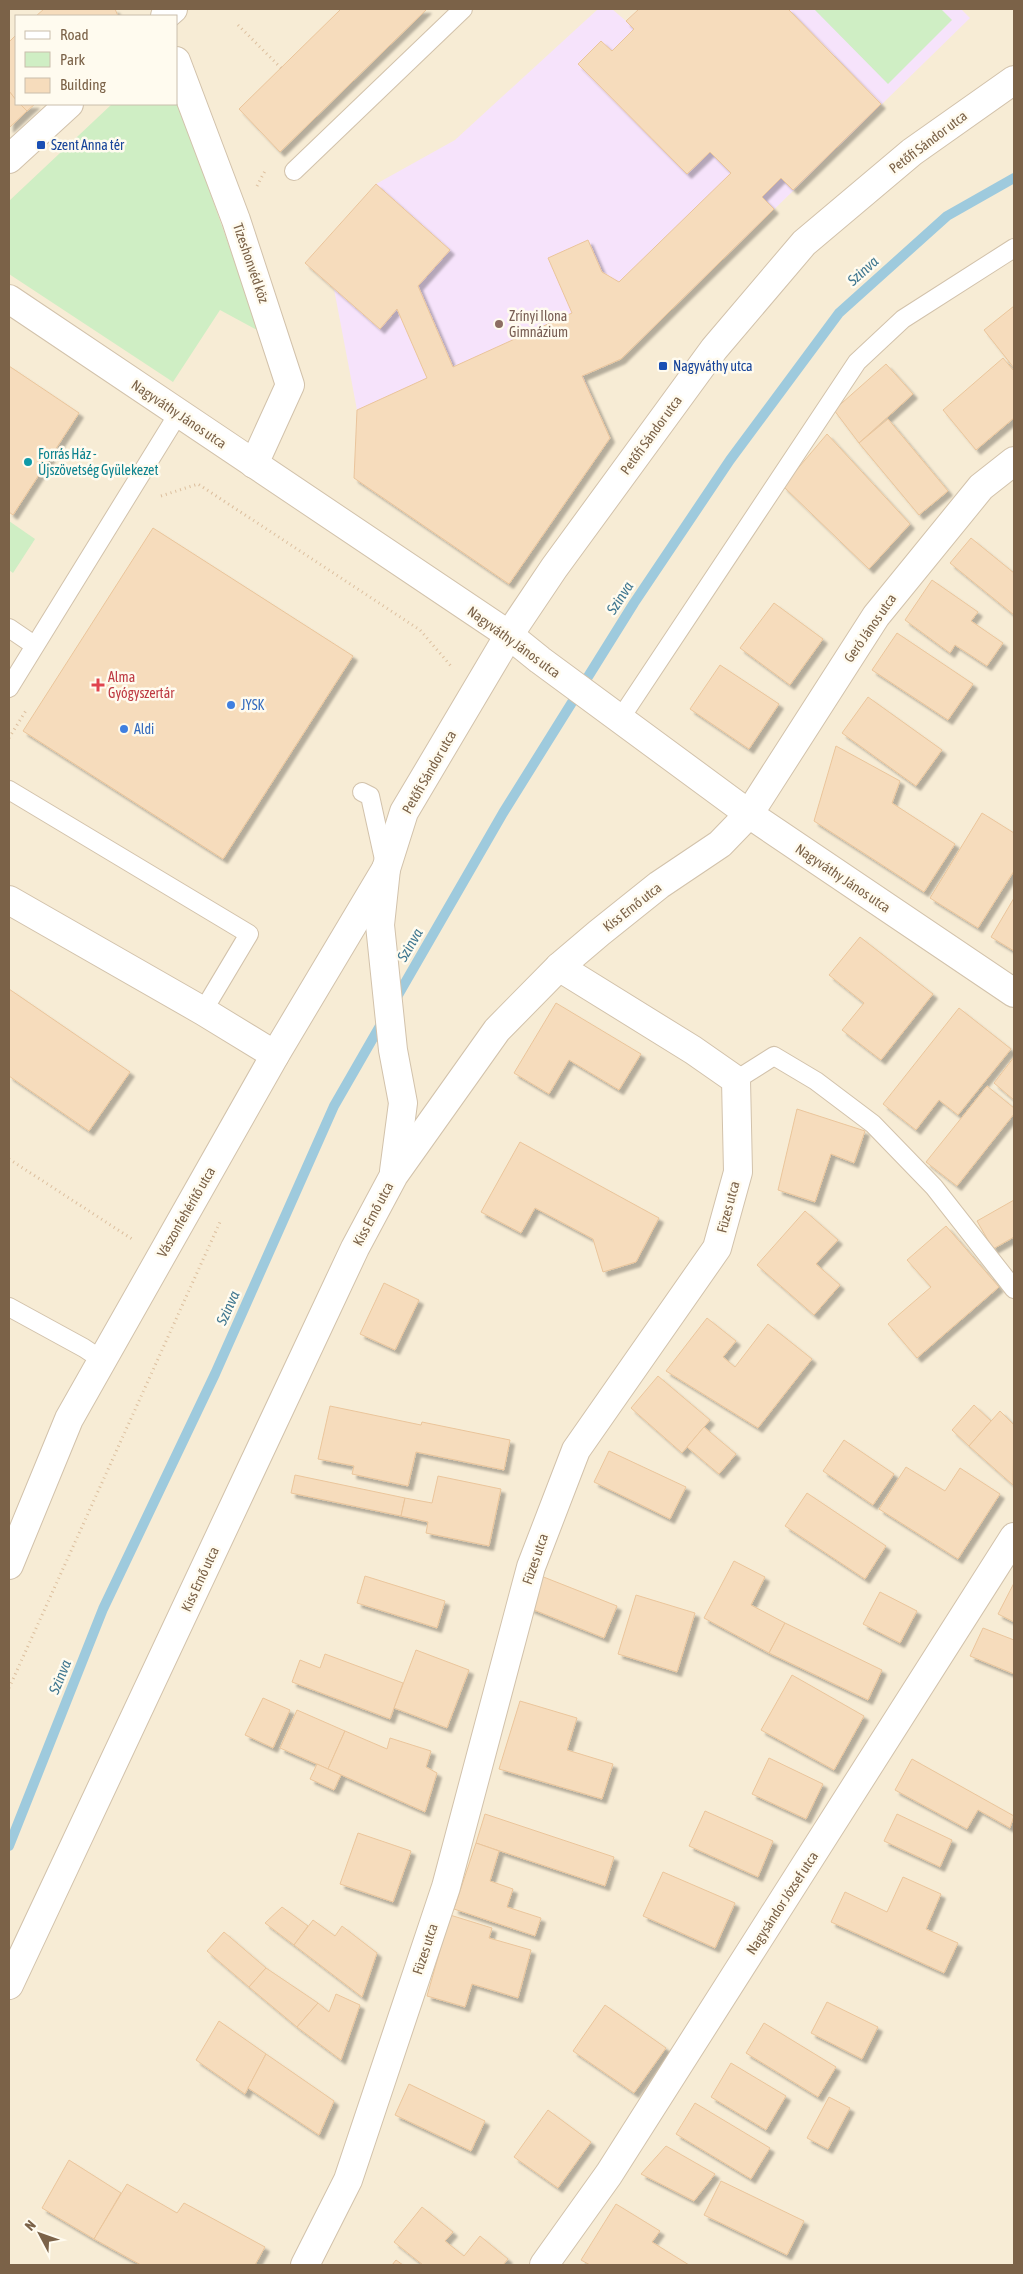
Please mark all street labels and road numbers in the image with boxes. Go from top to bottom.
street label: Petőfi Sándor utca [886,108,970,176]
street label: Tizeshonvéd köz [230,221,272,305]
street label: Nagyváthy János utca [129,376,229,452]
street label: Petőfi Sándor utca [617,393,685,477]
street label: Geró János utca [841,591,899,665]
street label: Nagyváthy János utca [464,603,564,681]
street label: Petőfi Sándor utca [399,728,459,816]
street label: Nagyváthy János utca [793,840,893,916]
street label: Kiss Ernő utca [600,879,664,935]
street label: Vászonfehérítő utca [154,1164,218,1260]
street label: Füzes utca [713,1179,743,1235]
street label: Kiss Ernő utca [350,1180,396,1248]
street label: Füzes utca [519,1531,551,1587]
street label: Kiss Ernő utca [178,1544,222,1614]
street label: Nagysándor József utca [743,1849,821,1957]
street label: Füzes utca [409,1921,441,1977]

